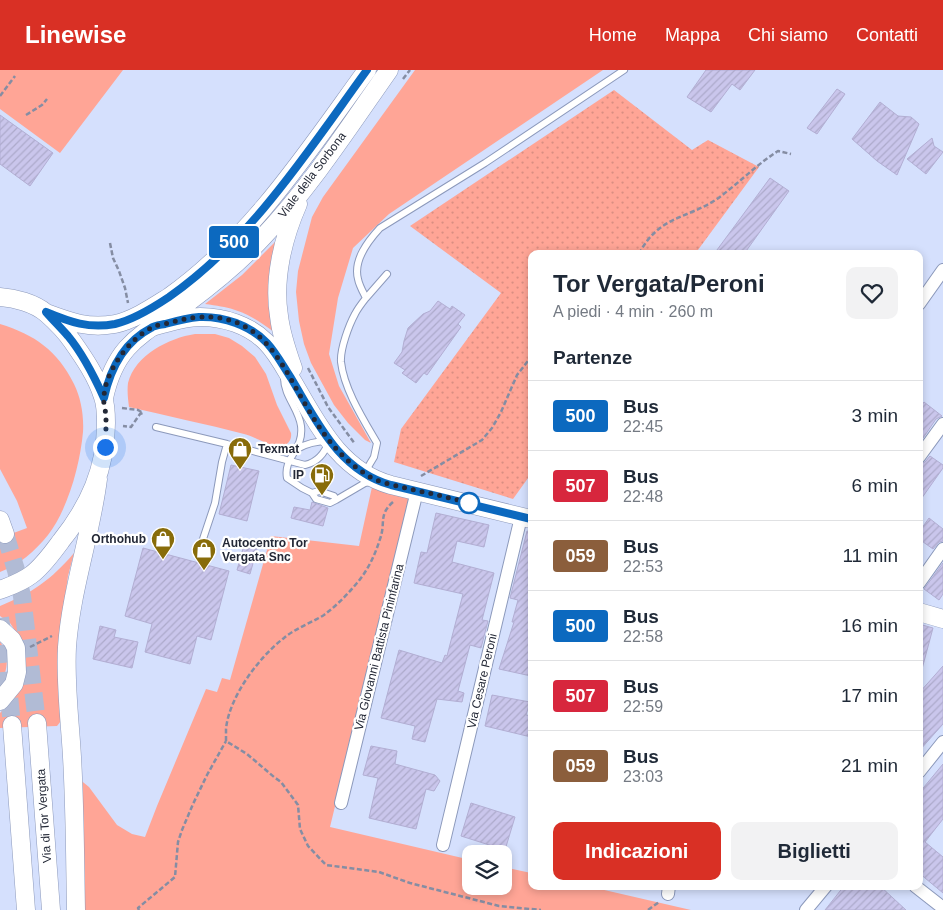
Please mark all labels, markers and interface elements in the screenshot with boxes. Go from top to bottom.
text: Linewise [25,21,126,48]
text: Home [589,25,637,45]
text: Mappa [665,25,720,45]
text: Chi siamo [748,25,828,45]
text: Contatti [856,25,918,45]
street label: Viale della Sorbona [275,129,349,221]
line badge: 500 [205,226,263,258]
text: 500 [219,232,249,252]
button: heart [846,267,898,319]
text: Tor Vergata/Peroni [553,270,765,297]
text: A piedi · 4 min · 260 m [553,303,713,320]
text: Partenze [553,347,632,368]
text: Bus [623,396,659,417]
text: 3 min [852,405,898,426]
text: 500 [565,406,596,426]
text: 22:45 [623,418,663,435]
your location [93,435,118,460]
shop icon: Texmat [227,436,253,470]
place label: Texmat [258,442,299,456]
fuel station icon: IP [309,462,335,496]
text: Bus [623,466,659,487]
place label: IP [293,468,304,482]
text: 6 min [852,475,898,496]
text: 507 [565,476,596,496]
text: 22:48 [623,488,663,505]
unlabelled marker [458,492,480,514]
shop icon: Orthohub [150,526,176,560]
place label: Orthohub [91,532,146,546]
place label: Autocentro Tor Vergata Snc [222,536,308,564]
text: Bus [623,536,659,557]
shop icon: Autocentro Tor Vergata Snc [191,537,217,571]
text: 11 min [842,545,898,566]
text: 059 [565,546,596,566]
text: 22:53 [623,558,663,575]
street label: Via Giovanni Battista Pininfarina [351,562,407,732]
text: Bus [623,606,659,627]
text: 16 min [841,615,898,636]
text: 500 [565,616,596,636]
text: 22:58 [623,628,663,645]
street label: Via Cesare Peroni [464,632,500,730]
text: Bus [623,676,659,697]
text: 17 min [841,685,898,706]
text: 507 [565,686,596,706]
text: 22:59 [623,698,663,715]
text: Bus [623,746,659,767]
text: 21 min [841,755,898,776]
text: 059 [565,756,596,776]
street label: Via di Tor Vergata [34,768,54,864]
text: 23:03 [623,768,663,785]
button: Indicazioni [553,822,721,880]
button: Biglietti [731,822,898,880]
map controls [462,845,512,895]
button: layers [462,845,512,895]

